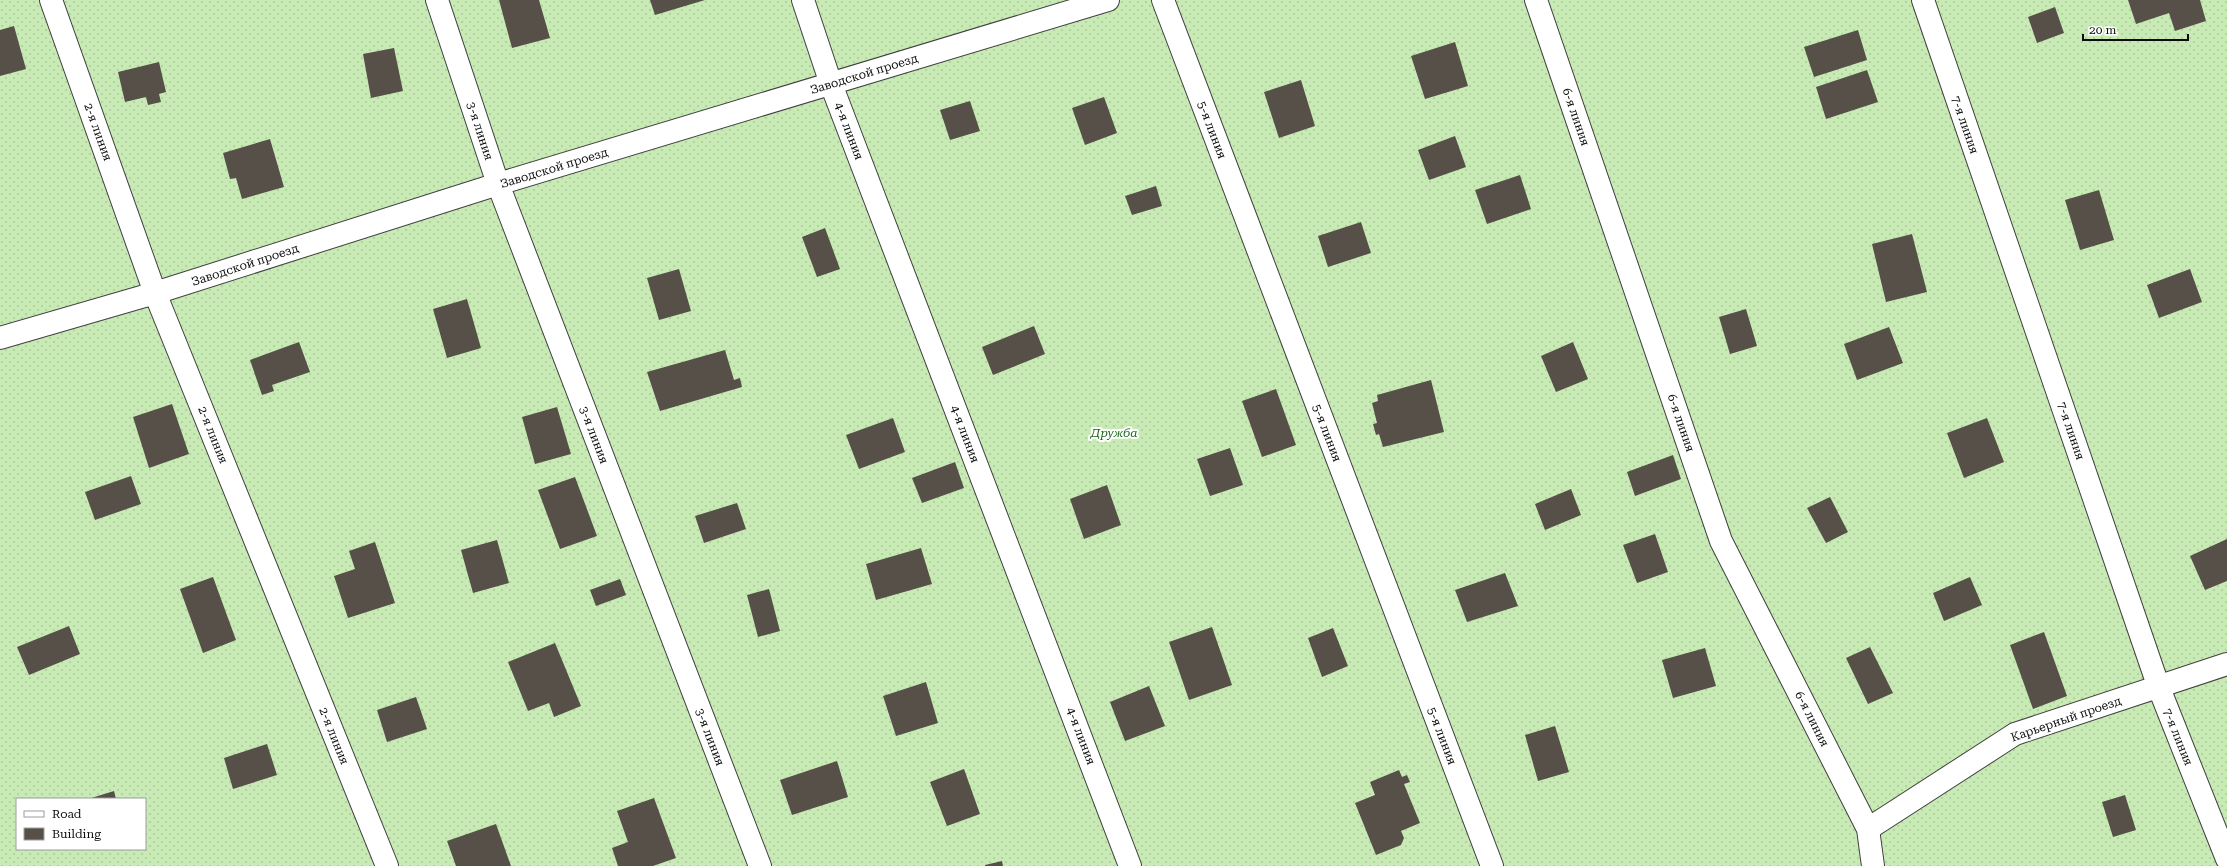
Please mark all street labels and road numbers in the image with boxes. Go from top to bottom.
street label: Заводской проезд [808,51,920,97]
street label: 6-я линия [1560,86,1592,148]
street label: 7-я линия [1949,94,1981,156]
street label: 5-я линия [1195,99,1229,161]
street label: 3-я линия [464,100,496,162]
street label: 4-я линия [832,100,866,162]
street label: 2-я линия [81,101,115,163]
street label: Заводской проезд [498,145,610,191]
street label: Заводской проезд [190,241,301,289]
street label: 6-я линия [1665,392,1697,454]
street label: 7-я линия [2055,400,2087,462]
street label: 5-я линия [1310,402,1344,464]
street label: 4-я линия [948,403,982,465]
street label: 2-я линия [195,404,231,466]
street label: 3-я линия [577,404,611,466]
street label: 6-я линия [1792,689,1832,749]
street label: Карьерный проезд [2009,693,2123,744]
street label: 2-я линия [316,705,352,767]
street label: 4-я линия [1064,705,1098,767]
street label: 5-я линия [1425,705,1459,767]
street label: 3-я линия [693,706,727,768]
street label: 7-я линия [2160,706,2196,768]

